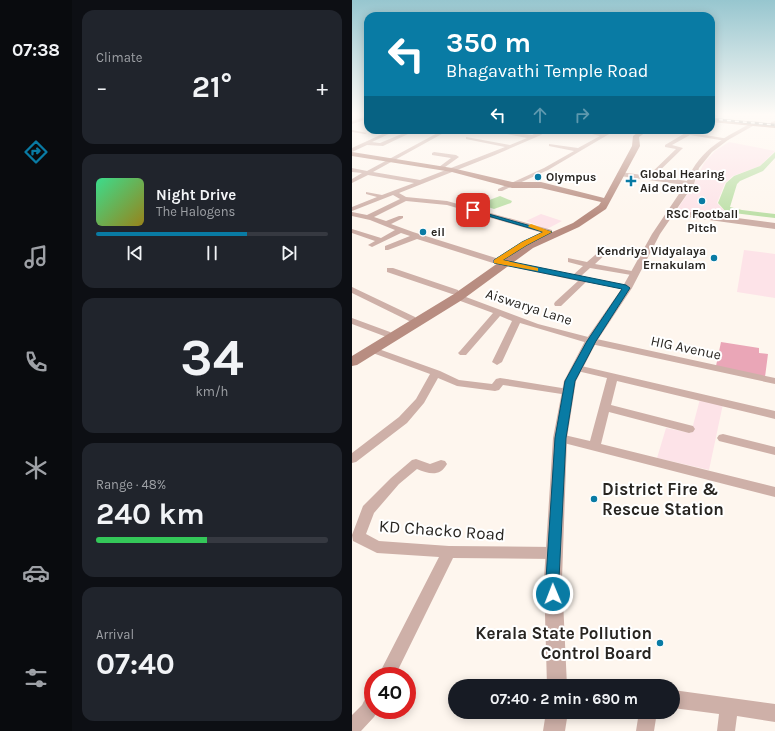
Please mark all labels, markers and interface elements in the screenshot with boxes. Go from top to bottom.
text: 350 m [446,26,531,59]
icon: left [380,28,432,80]
text: 07:38 [12,39,60,61]
text: Climate [96,50,142,65]
text: Bhagavathi Temple Road [446,60,649,82]
text: 21° [192,69,232,105]
text: − [96,75,108,101]
text: + [316,75,328,101]
icon: left [487,104,509,126]
icon: ahead [529,104,551,126]
icon: right [571,104,593,126]
icon: directions [22,138,50,166]
place label: Global Hearing Aid Centre [640,167,725,195]
place label: Olympus [546,170,596,184]
marker: Olympus [533,172,543,182]
marker: Global Hearing Aid Centre [625,175,637,187]
text: Night Drive [156,186,236,204]
pin [456,193,490,227]
marker: RSC Football Pitch [697,196,707,206]
icon: arrive [462,199,484,221]
text: The Halogens [156,204,235,219]
place label: RSC Football Pitch [666,207,738,235]
place label: eil [431,225,445,239]
marker: eil [418,227,428,237]
icon: previous [124,242,146,264]
icon: pause [201,242,223,264]
icon: next [278,242,300,264]
icon: music [22,243,50,271]
place label: Kendriya Vidyalaya Ernakulam [597,244,706,272]
marker: Kendriya Vidyalaya Ernakulam [709,253,719,263]
street label: Aiswarya Lane [484,285,574,329]
text: 34 [180,327,244,388]
street label: HIG Avenue [649,332,723,364]
icon: phone [22,348,50,376]
text: km/h [196,384,228,399]
icon: climate [22,454,50,482]
text: Range · 48% [96,477,166,492]
place label: District Fire & Rescue Station [602,479,724,519]
marker: District Fire & Rescue Station [589,494,599,504]
text: 240 km [96,496,205,532]
street label: KD Chacko Road [378,516,506,544]
icon: car [22,559,50,587]
position arrow [532,573,574,615]
place label: Kerala State Pollution Control Board [475,623,652,663]
text: Arrival [96,627,134,642]
marker: Kerala State Pollution Control Board [655,638,665,648]
text: 07:40 [96,646,175,682]
icon: filters [22,664,50,692]
speed limit sign: 40 [364,667,416,719]
text: 07:40 · 2 min · 690 m [490,690,638,708]

